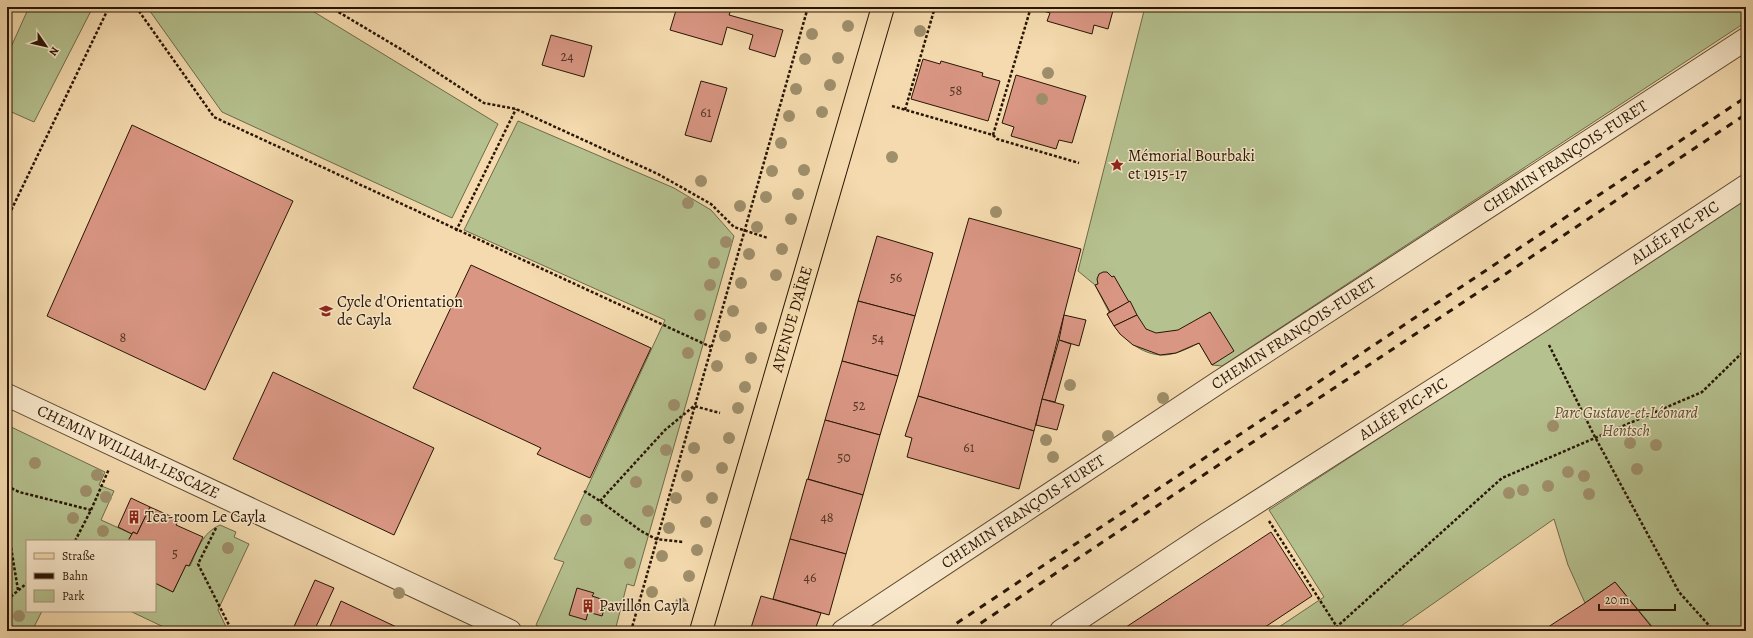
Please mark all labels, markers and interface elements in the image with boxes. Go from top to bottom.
north arrow [26,26,66,66]
text: N [45,44,62,59]
house number: 24 [561,47,574,66]
house number: 58 [950,81,963,100]
street label: CHEMIN FRANÇOIS-FURET [1479,95,1652,218]
house number: 61 [700,103,712,122]
place label: Mémorial Bourbaki et 1915-17 [1128,145,1255,185]
place icon: Mémorial Bourbaki et 1915-17 [1109,157,1125,173]
street label: ALLÉE PIC-PIC [1626,196,1724,270]
street label: AVENUE D'AÏRE [766,263,818,376]
house number: 56 [890,268,902,287]
street label: CHEMIN FRANÇOIS-FURET [1207,272,1380,395]
place label: Cycle d'Orientation de Cayla [337,291,463,331]
school or university icon: Cycle d'Orientation de Cayla [318,303,334,319]
house number: 8 [120,328,127,347]
house number: 54 [872,329,884,348]
street label: ALLÉE PIC-PIC [1354,372,1452,446]
house number: 52 [853,396,866,415]
street label: CHEMIN WILLIAM-LESCAZE [33,400,223,504]
park label: Parc Gustave-et-Léonard Hentsch [1554,402,1698,442]
house number: 61 [963,438,975,457]
house number: 50 [837,448,851,467]
street label: CHEMIN FRANÇOIS-FURET [937,449,1110,574]
place label: Tea-room Le Cayla [145,506,267,528]
house number: 48 [820,508,834,527]
building icon: Tea-room Le Cayla [126,509,142,525]
legend [26,540,156,612]
house number: 5 [172,544,178,563]
text: Straße [62,548,95,564]
text: Bahn [62,568,88,584]
house number: 46 [804,568,816,587]
scale bar [1599,586,1675,612]
text: Park [62,588,85,604]
text: 20 m [1605,592,1629,608]
place label: Pavillon Cayla [599,595,690,617]
building icon: Pavillon Cayla [580,598,596,614]

